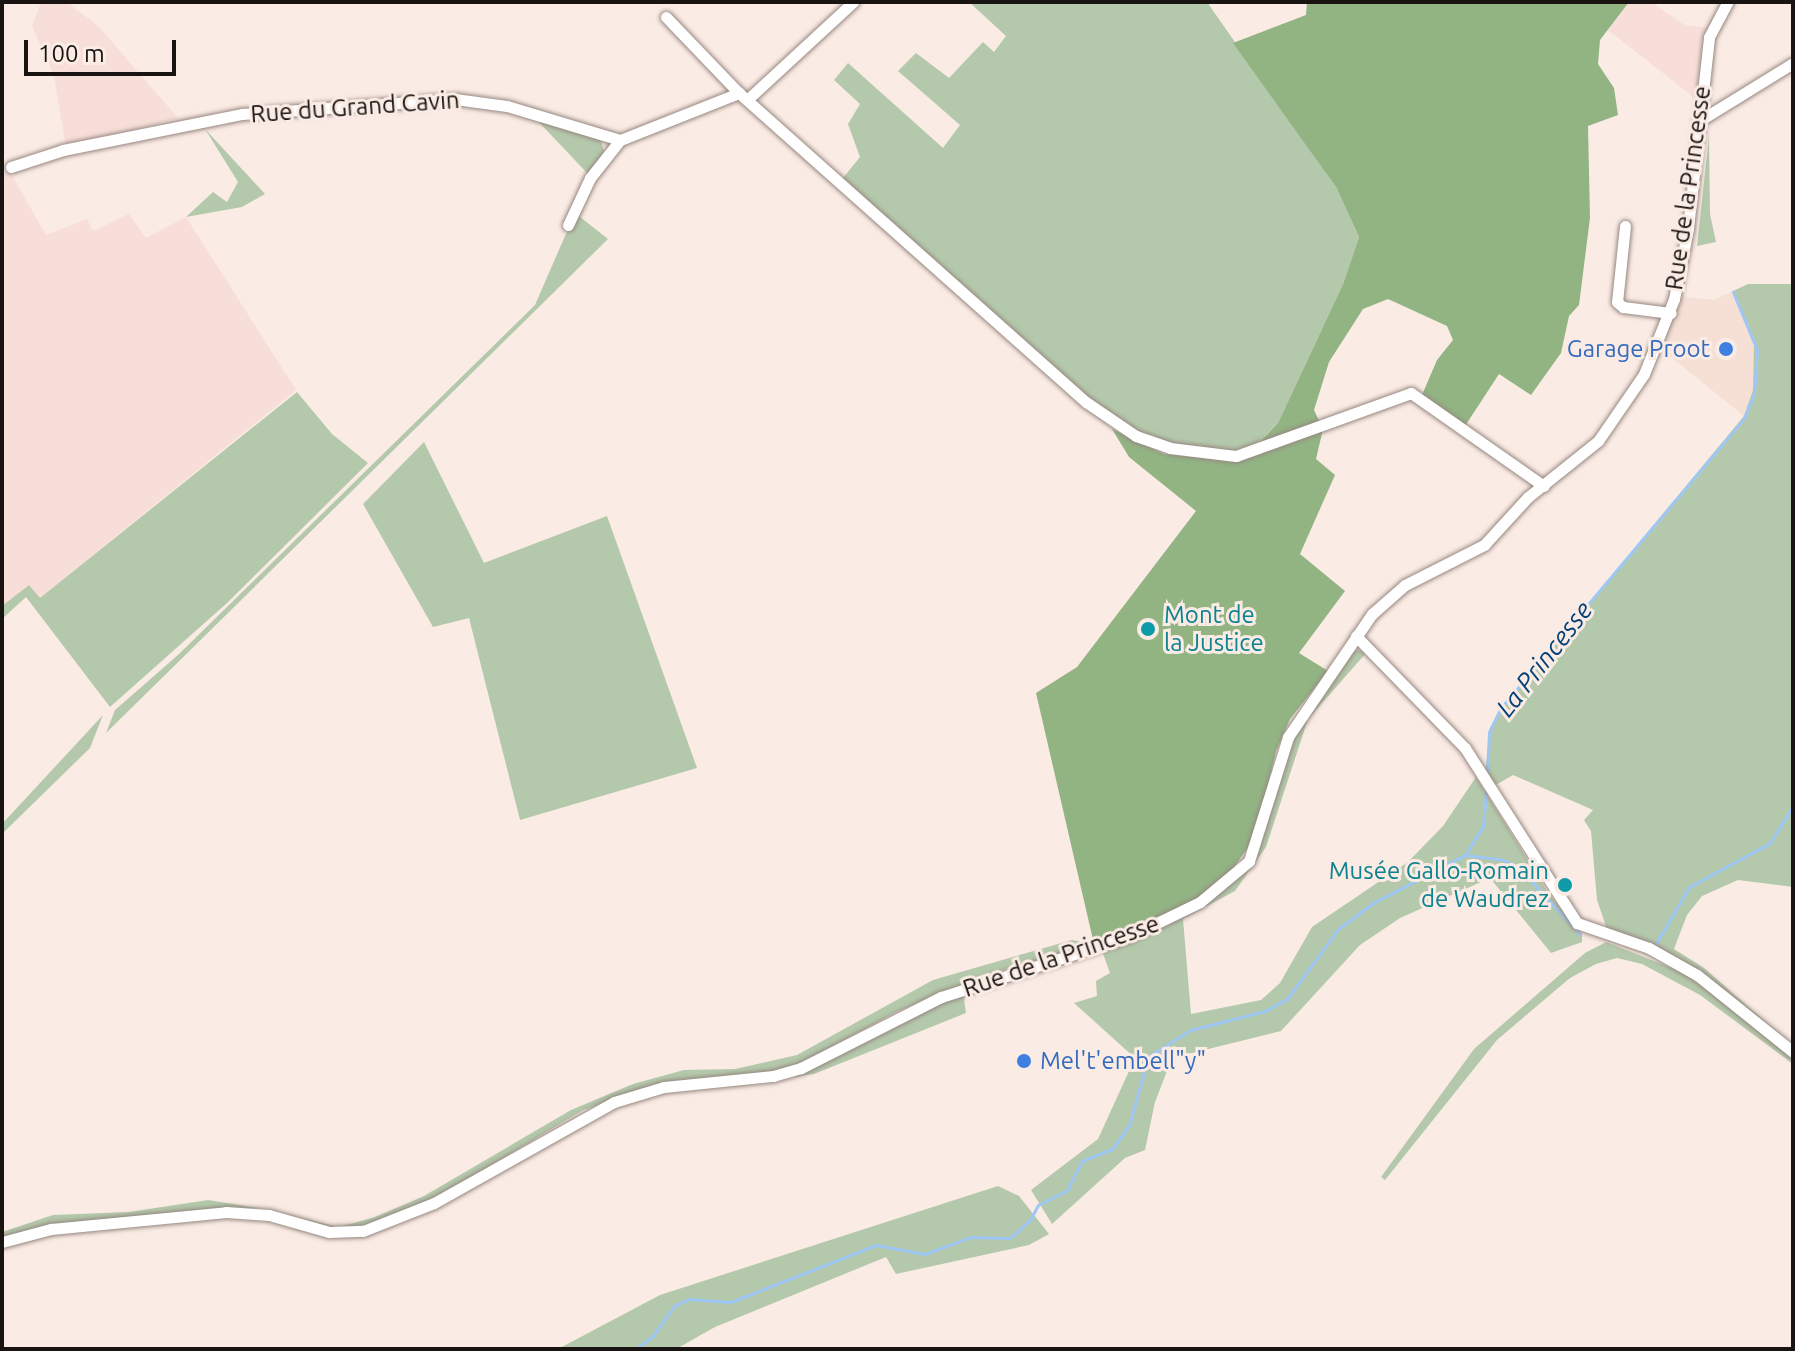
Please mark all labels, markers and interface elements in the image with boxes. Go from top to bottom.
scale bar [28,24,180,74]
text: 100 m [38,40,105,67]
street label: Rue de la Princesse [1659,84,1717,292]
street label: Rue du Grand Cavin [250,85,460,129]
place label: Garage Proot [1567,335,1710,363]
marker: Garage Proot [1717,340,1735,358]
water label: La Princesse [1489,595,1599,723]
place label: Mont de la Justice [1164,601,1264,657]
marker: Mont de la Justice [1139,620,1157,638]
place label: Musée Gallo-Romain de Waudrez [1329,857,1549,913]
marker: Musée Gallo-Romain de Waudrez [1556,876,1574,894]
street label: Rue de la Princesse [959,909,1163,1003]
place label: Mel't'embell"y" [1040,1047,1206,1075]
marker: Mel't'embell"y" [1015,1052,1033,1070]

